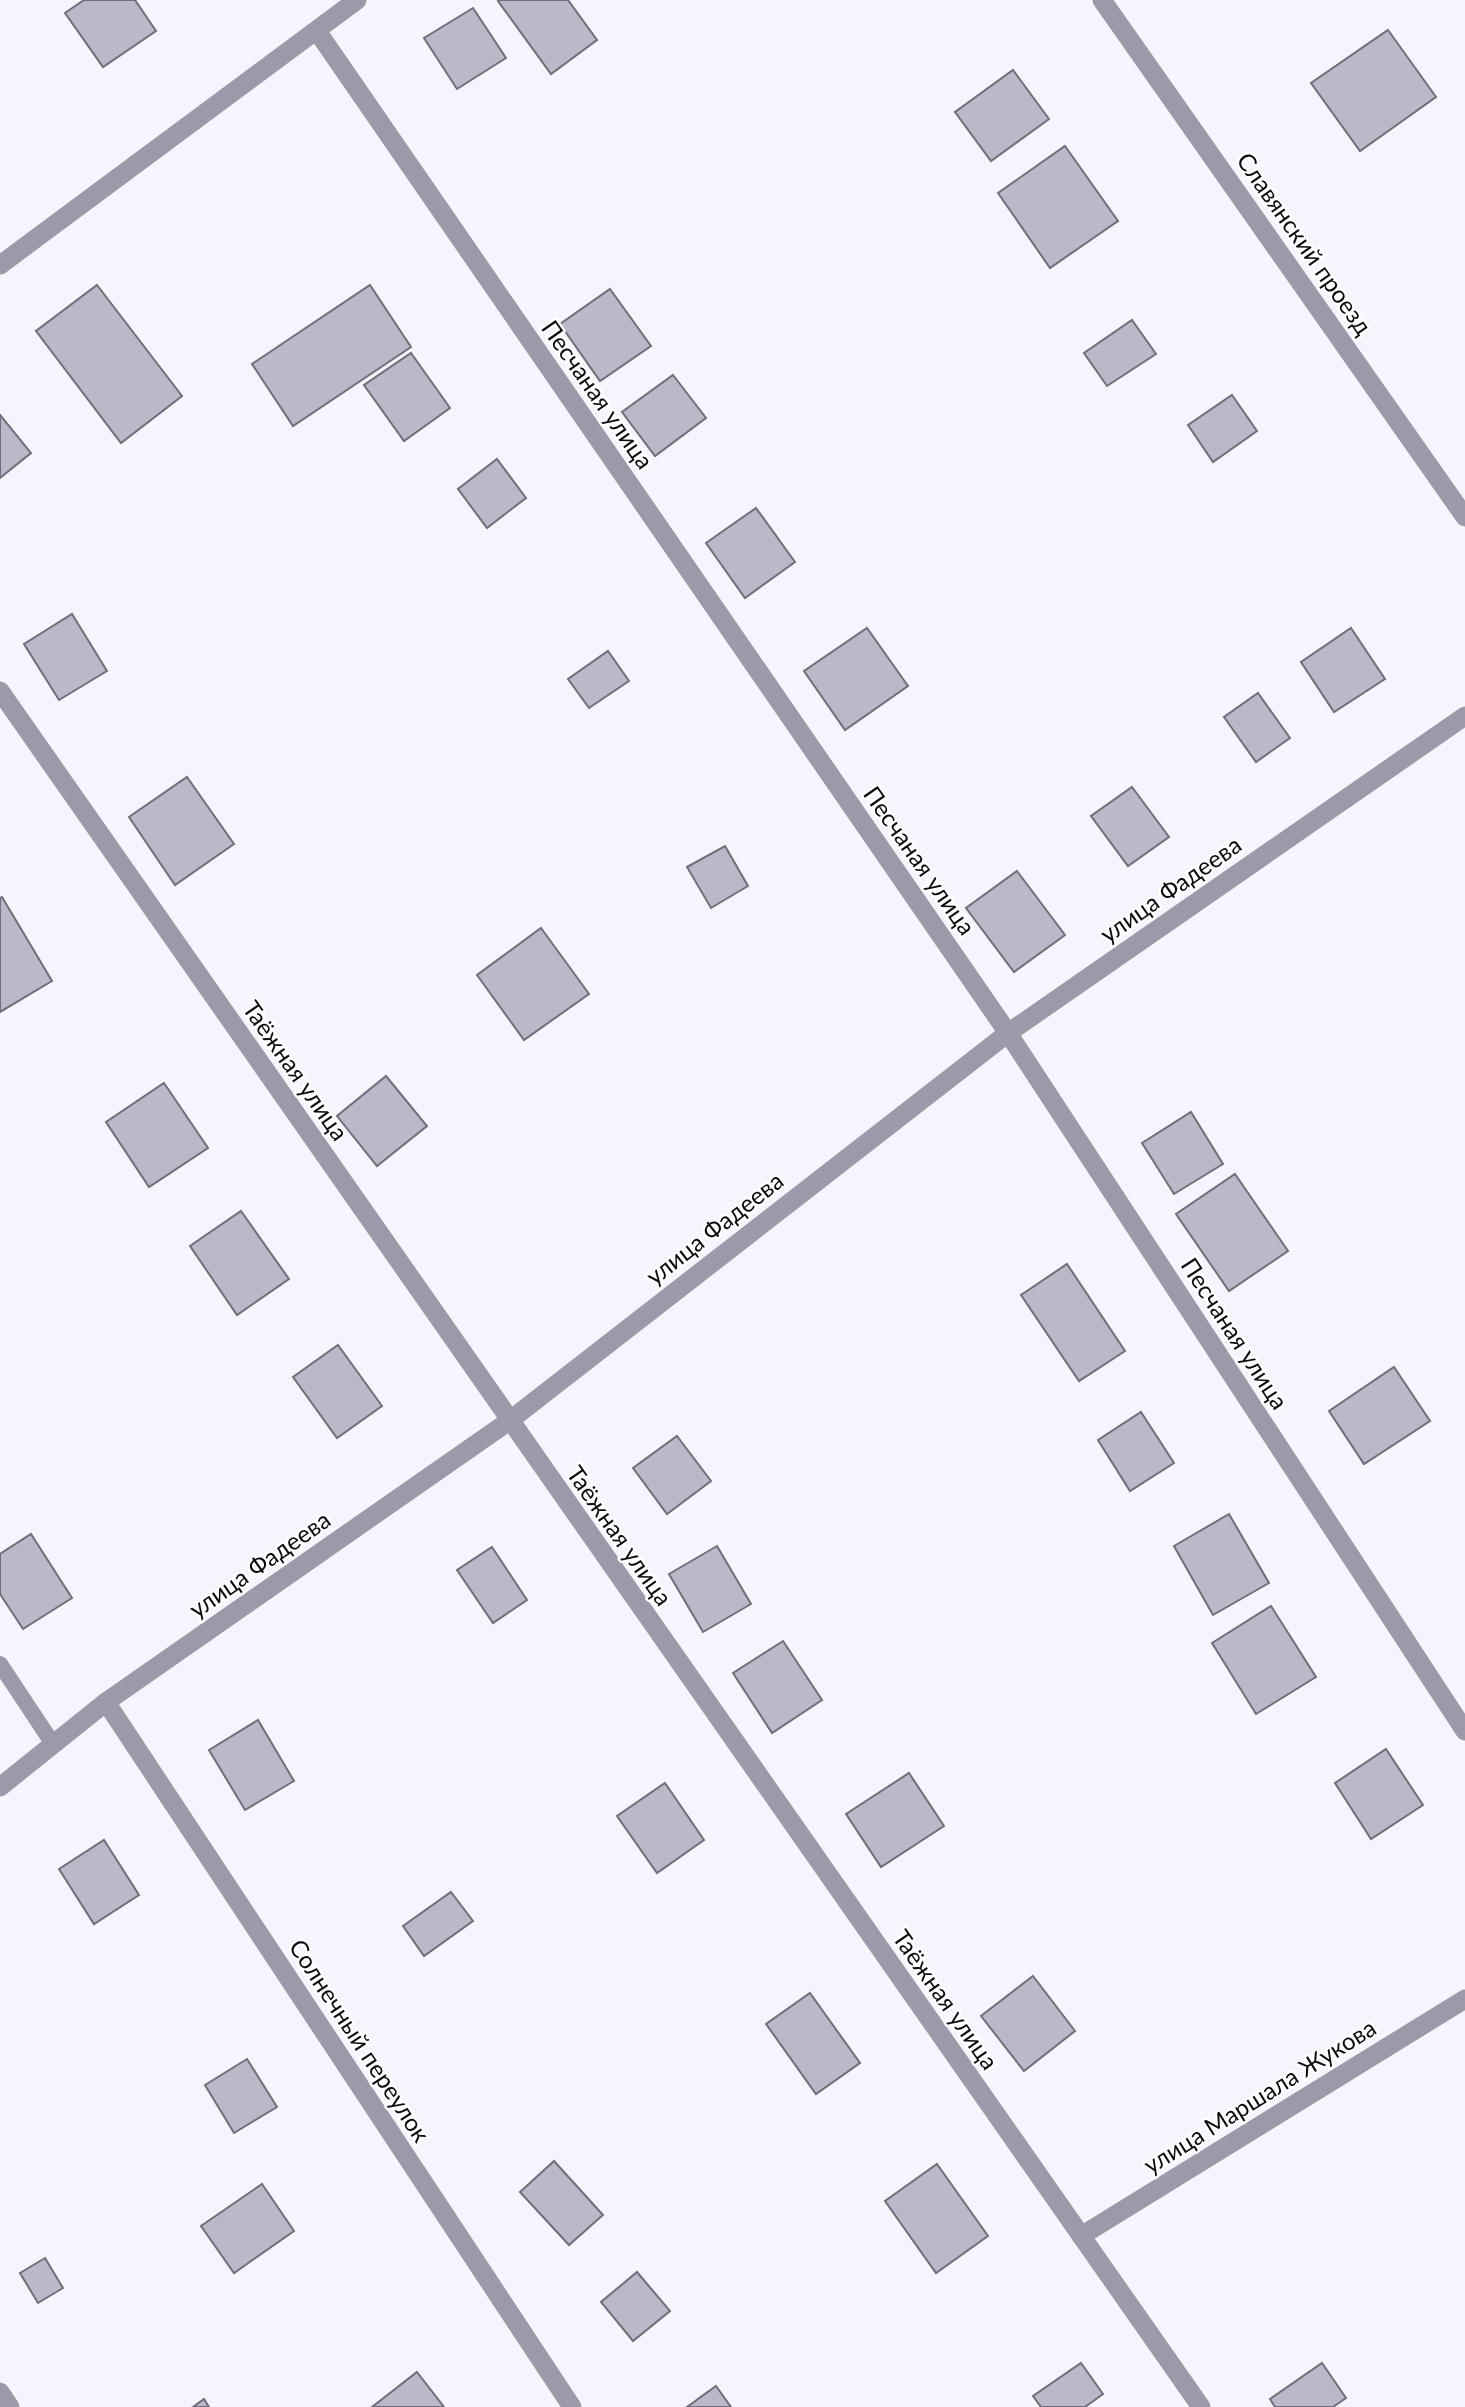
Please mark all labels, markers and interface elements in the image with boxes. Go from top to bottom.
street label: Славянский проезд [1232,147,1379,340]
street label: Песчаная улица [536,314,660,474]
street label: Песчаная улица [858,780,982,940]
street label: улица Фадеева [1094,829,1246,948]
street label: Таёжная улица [237,995,355,1146]
street label: улица Фадеева [640,1165,788,1290]
street label: Песчаная улица [1176,1252,1295,1414]
street label: Таёжная улица [561,1460,679,1611]
street label: улица Фадеева [183,1504,335,1623]
street label: Таёжная улица [887,1924,1005,2075]
street label: Солнечный переулок [284,1933,437,2147]
street label: улица Маршала Жукова [1138,2012,1381,2179]

